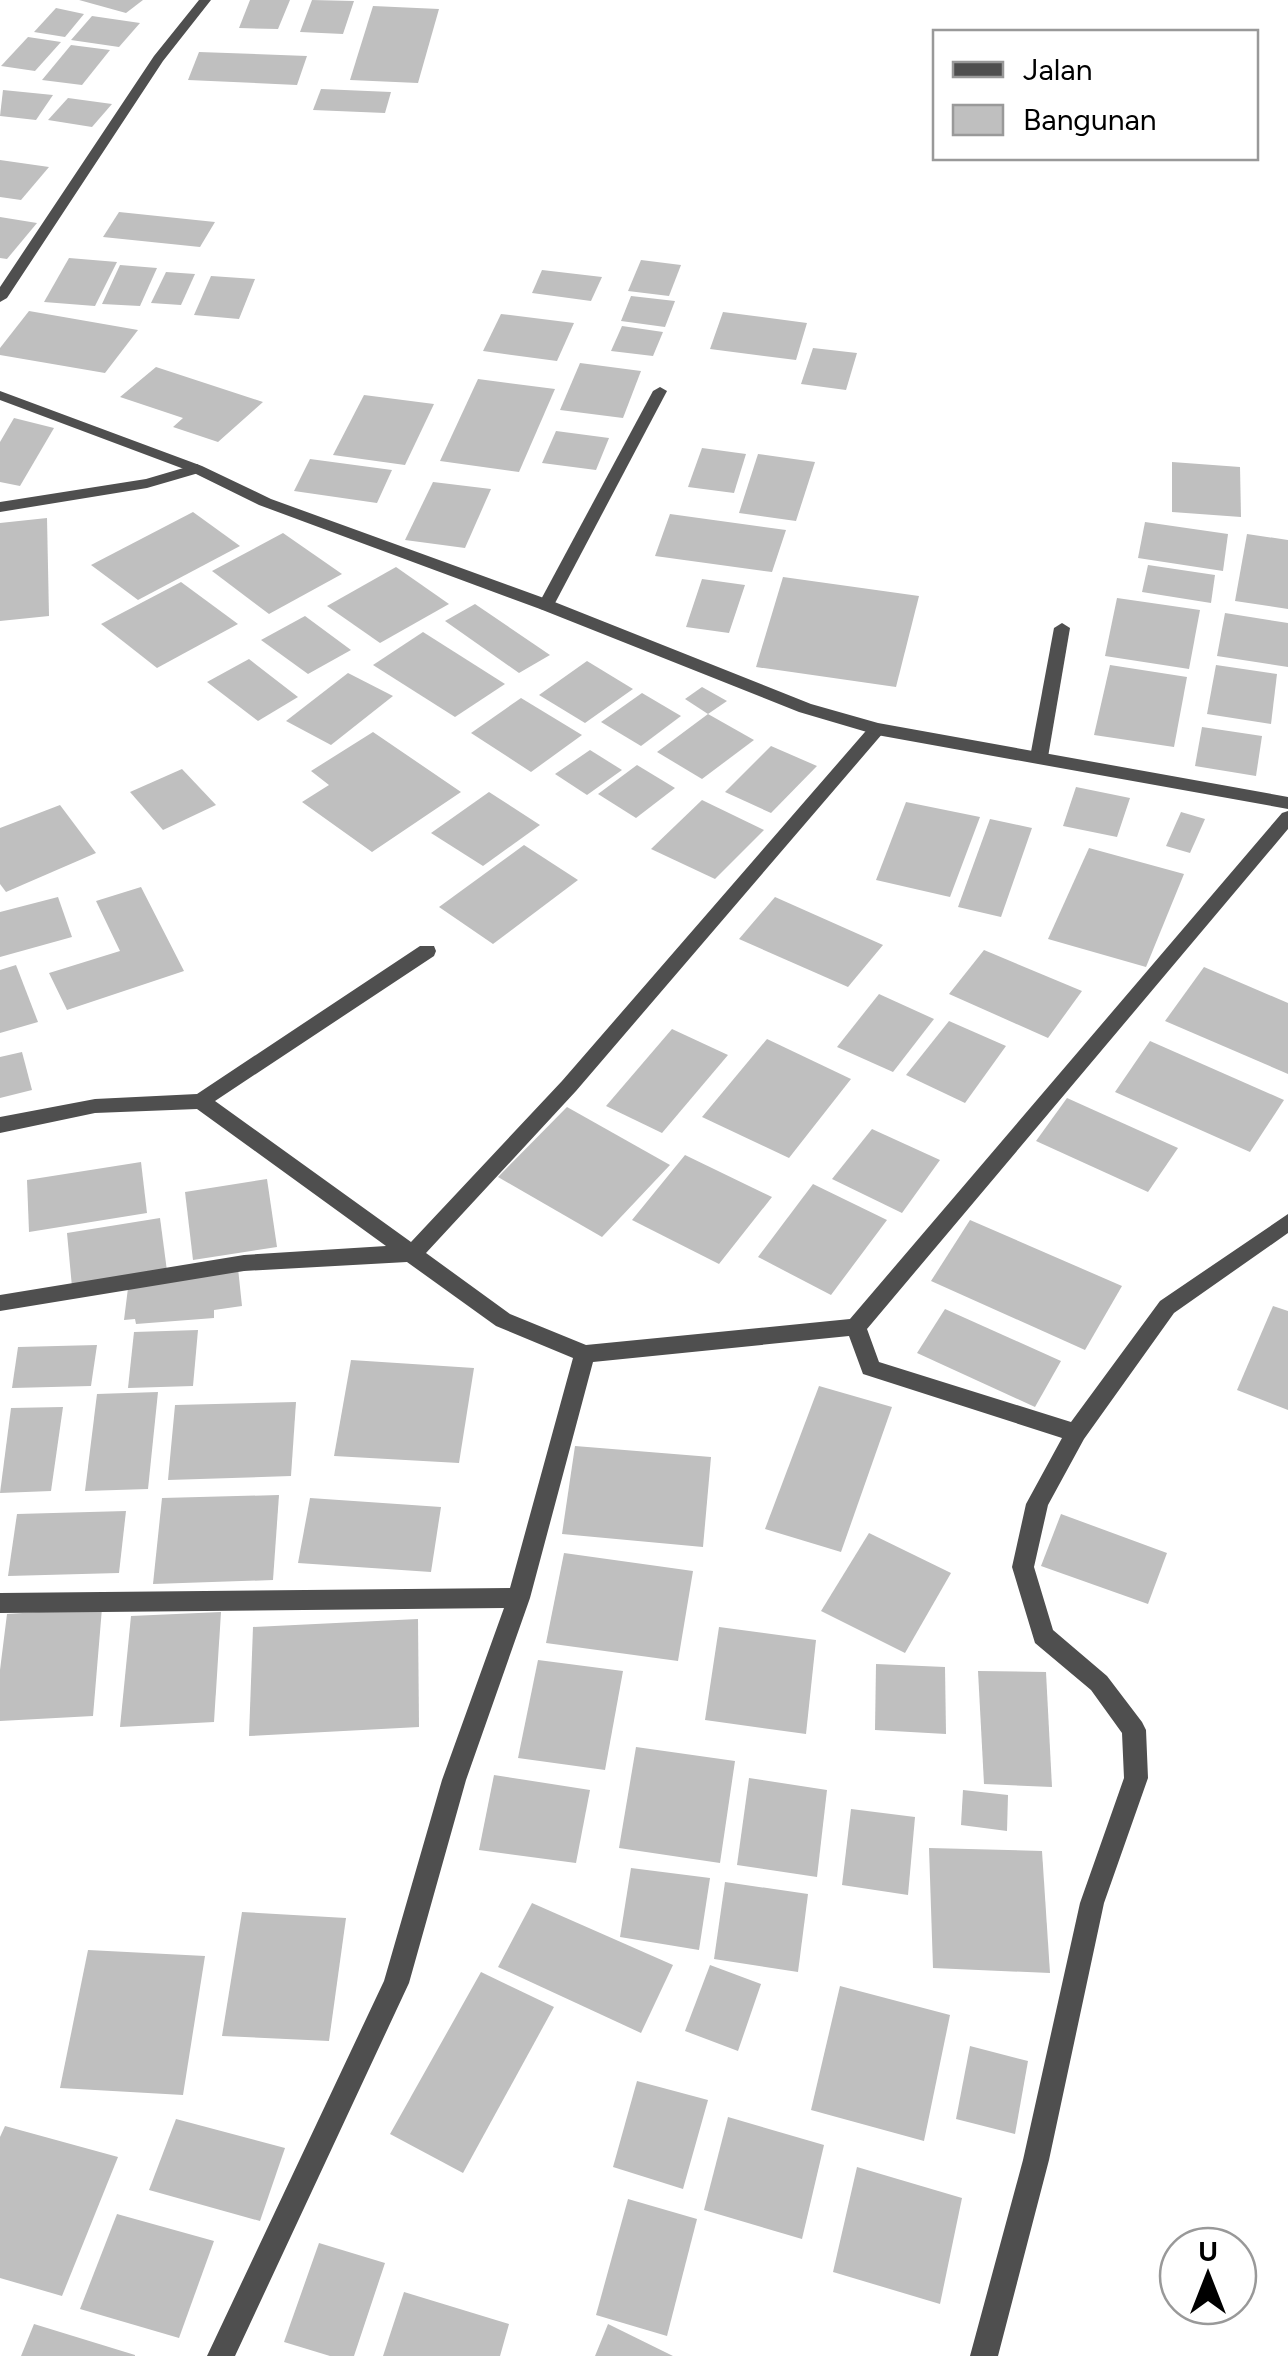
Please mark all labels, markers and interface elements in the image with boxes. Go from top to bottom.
legend [933,30,1258,160]
text: Jalan [1023,51,1092,88]
text: Bangunan [1023,101,1157,138]
north arrow [1158,2226,1258,2326]
text: U [1198,2234,1218,2268]

